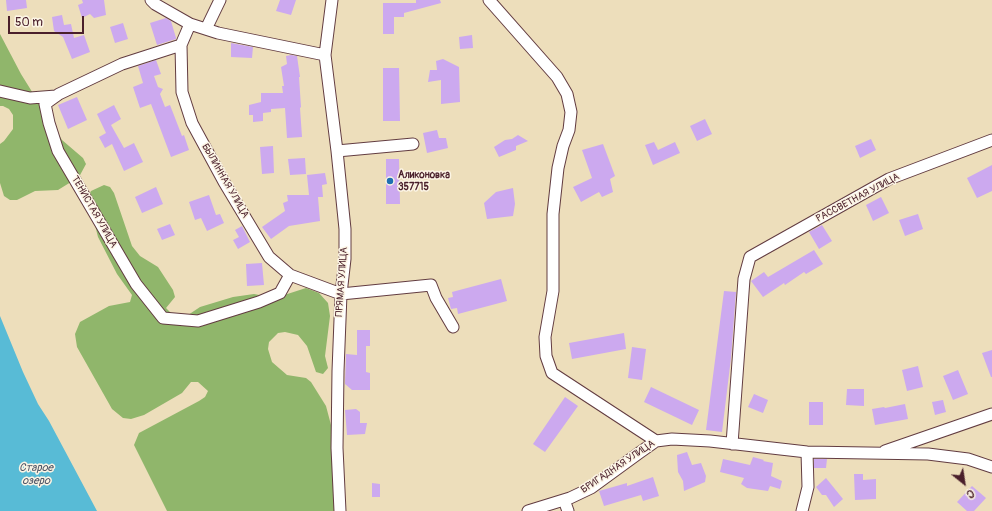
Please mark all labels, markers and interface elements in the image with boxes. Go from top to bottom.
scale bar [10,8,86,34]
text: 50 m [15,15,43,30]
street label: БЫЛИННАЯ УЛИЦА [199,142,251,220]
place label: Аликоновка 357715 [398,169,450,192]
street label: РАССВЕТНАЯ УЛИЦА [814,171,902,225]
street label: ТЕНИСТАЯ УЛИЦА [69,174,119,250]
marker: Аликоновка 357715 [385,176,395,186]
street label: ПРЯМАЯ УЛИЦА [334,247,350,317]
street label: БРИГАДНАЯ УЛИЦА [579,438,657,496]
water label: Старое озеро [19,461,53,487]
north arrow [944,463,984,503]
text: С [964,486,976,501]

